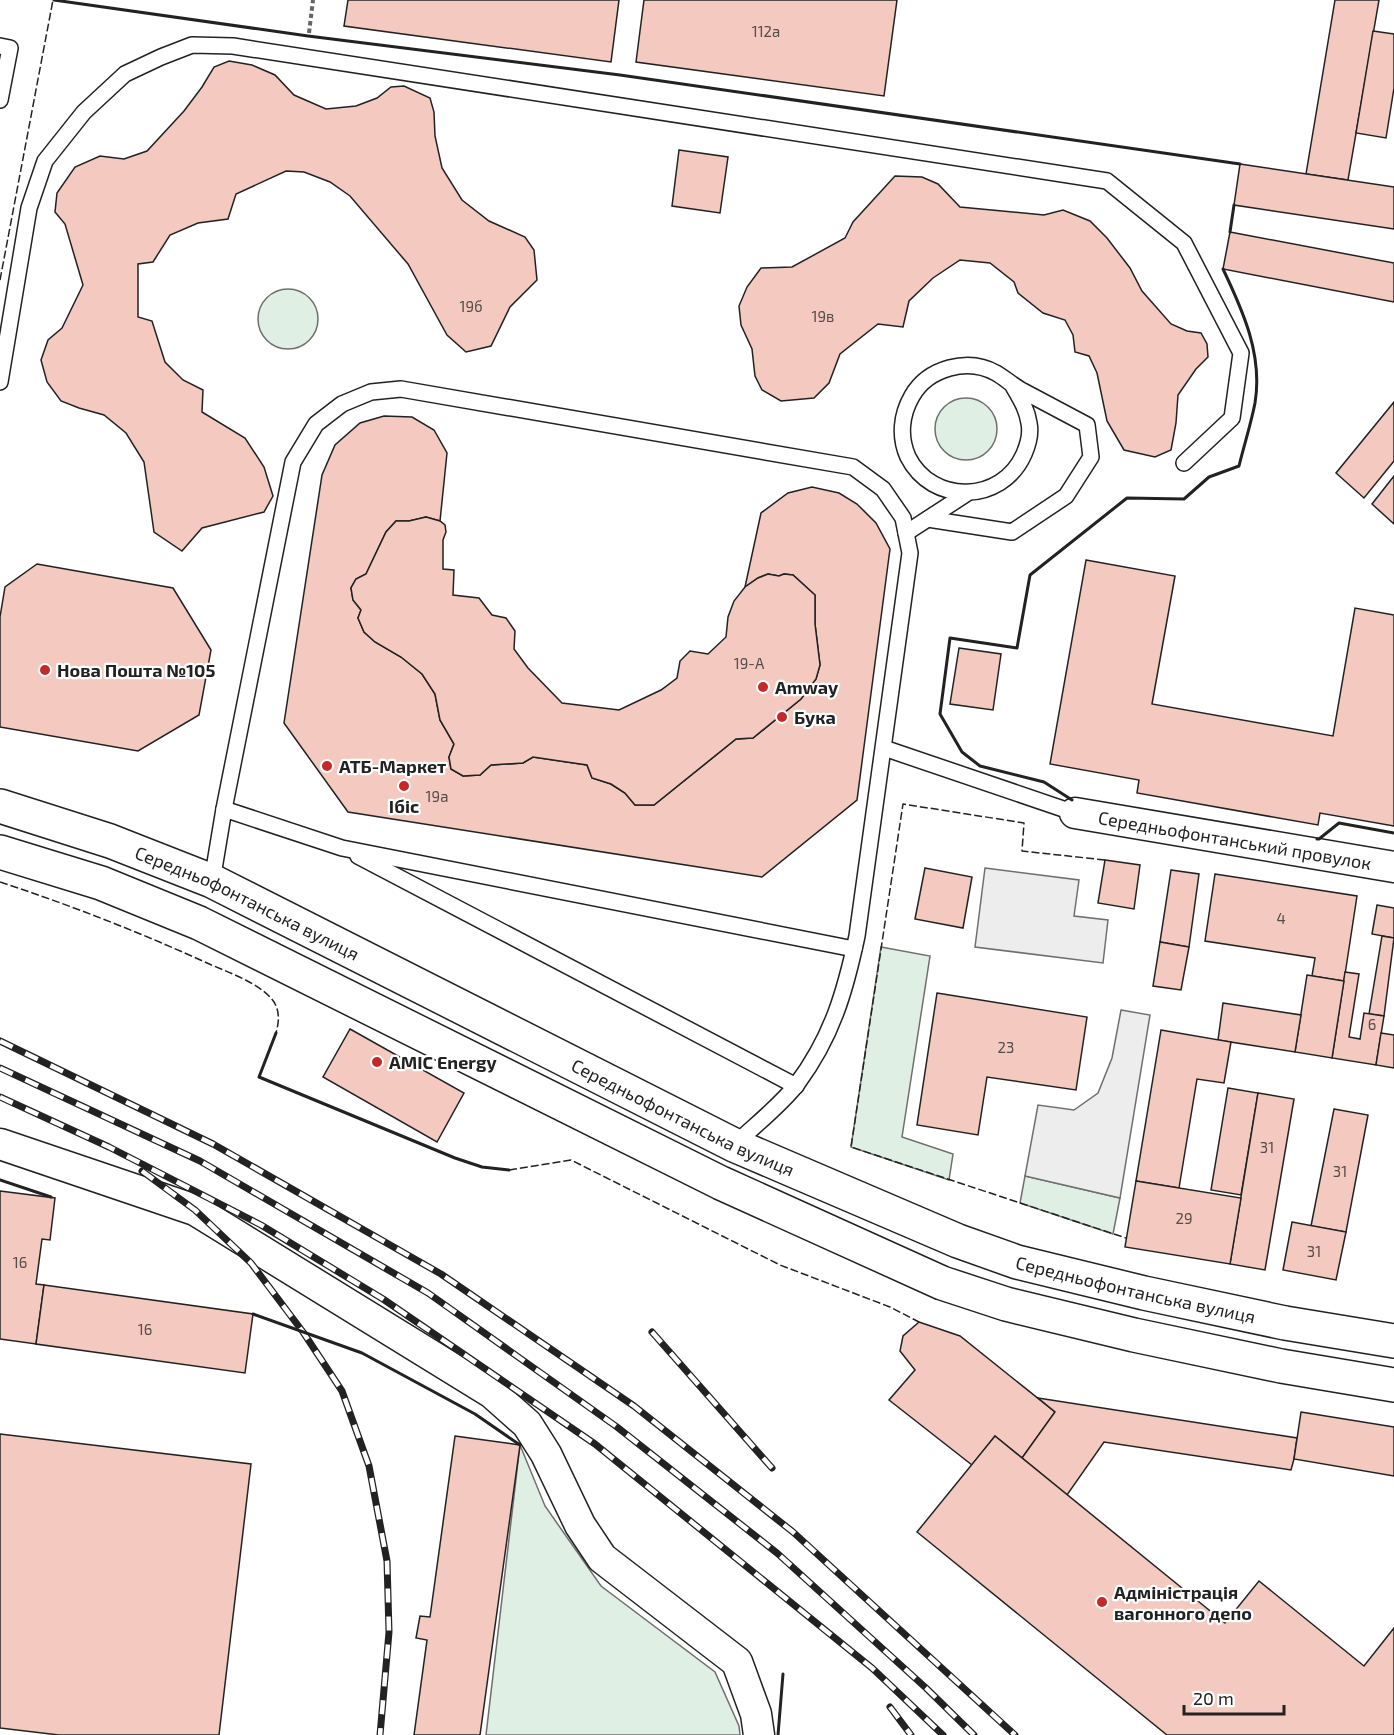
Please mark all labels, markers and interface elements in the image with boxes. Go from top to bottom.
house number: 112а [752,22,780,40]
house number: 19б [459,297,483,315]
house number: 19в [812,307,834,325]
house number: 19-А [734,654,765,672]
place label: Нова Пошта №105 [57,659,215,681]
marker: Нова Пошта №105 [38,663,52,677]
place label: Amway [775,676,839,698]
marker: Amway [756,680,770,694]
place label: Бука [794,706,836,728]
marker: Бука [775,710,789,724]
place label: АТБ-Маркет [339,755,446,777]
marker: АТБ-Маркет [320,759,334,773]
marker: Ібіс [397,779,411,793]
house number: 19а [426,787,448,805]
place label: Ібіс [389,795,419,817]
street label: Середньофонтанський провулок [1097,806,1373,874]
street label: Середньофонтанська вулиця [132,841,363,965]
house number: 4 [1276,909,1286,927]
house number: 6 [1368,1015,1376,1033]
house number: 23 [998,1038,1014,1056]
place label: AMIC Energy [389,1051,497,1073]
street label: Середньофонтанська вулиця [568,1054,798,1181]
marker: AMIC Energy [370,1055,384,1069]
house number: 31 [1260,1138,1274,1156]
house number: 31 [1333,1162,1347,1180]
house number: 29 [1175,1209,1193,1227]
house number: 31 [1307,1242,1321,1260]
street label: Середньофонтанська вулиця [1013,1251,1257,1327]
house number: 16 [13,1253,27,1271]
house number: 16 [138,1320,152,1338]
place label: Адміністрація вагонного депо [1114,1581,1252,1624]
marker: Адміністрація вагонного депо [1095,1595,1109,1609]
scale bar [1184,1678,1284,1716]
text: 20 m [1193,1687,1234,1709]

